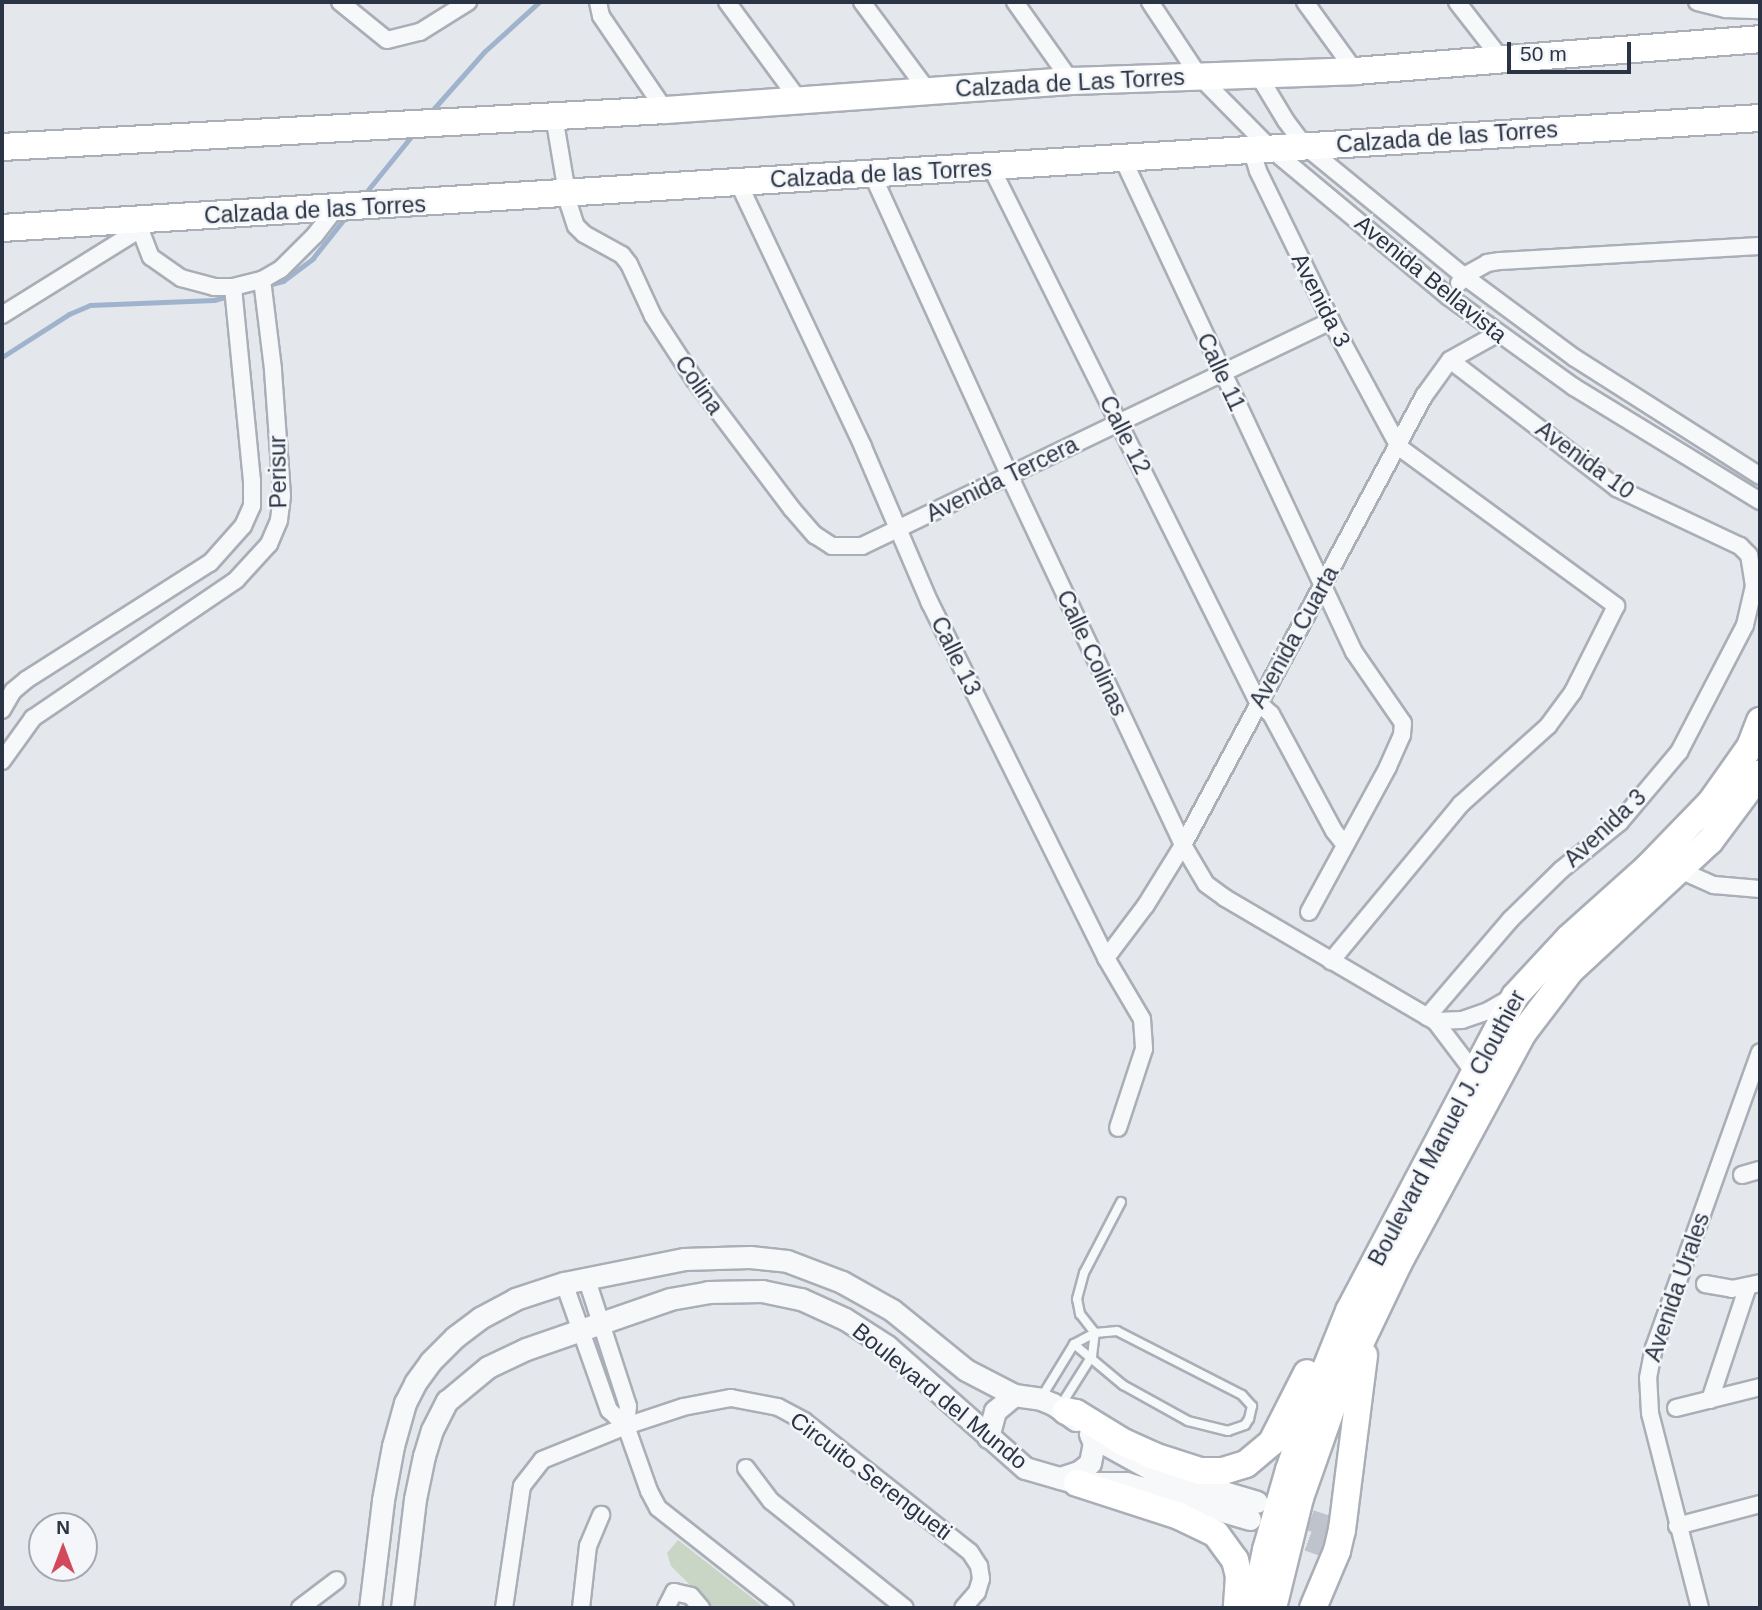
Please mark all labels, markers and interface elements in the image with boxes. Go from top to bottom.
scale bar [1510,28,1634,72]
text: 50 m [1520,42,1567,65]
street label: Calzada de Las Torres [954,63,1186,103]
street label: Calzada de las Torres [1335,115,1559,159]
street label: Calzada de las Torres [769,154,993,194]
street label: Calzada de las Torres [203,190,427,230]
street label: Avenida Bellavista [1349,209,1513,349]
street label: Avenida 3 [1286,248,1356,352]
street label: Calle 11 [1191,329,1251,415]
street label: Colina [669,350,729,420]
street label: Calle 12 [1094,391,1156,479]
street label: Avenida 10 [1531,415,1639,505]
street label: Avenida Tercera [921,430,1083,528]
street label: Perisur [264,435,292,509]
street label: Avenida Cuarta [1244,561,1344,713]
street label: Calle Colinas [1051,586,1133,720]
street label: Calle 13 [925,612,987,700]
street label: Avenida 3 [1558,783,1652,873]
street label: Boulevard Manuel J. Clouthier [1362,985,1532,1271]
street label: Avenida Urales [1639,1209,1715,1365]
street label: Boulevard del Mundo [847,1317,1033,1475]
street label: Circuito Serengueti [785,1406,957,1546]
north arrow [28,1512,98,1582]
text: N [56,1517,70,1538]

